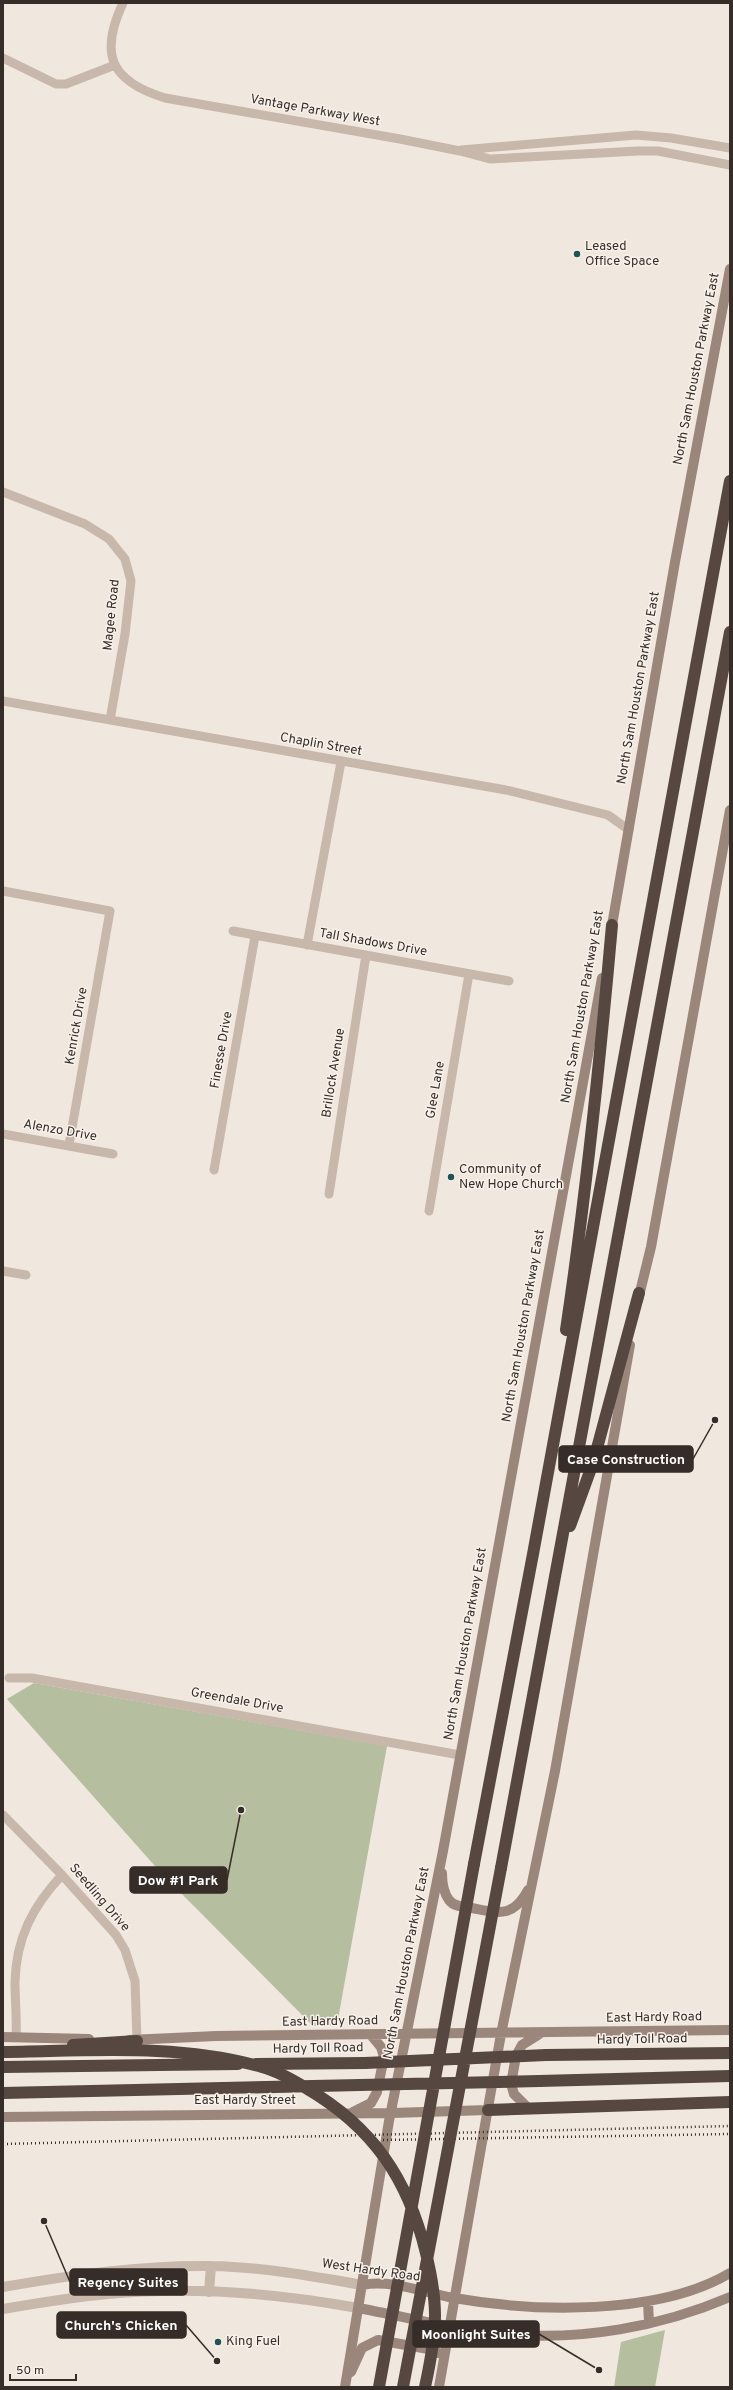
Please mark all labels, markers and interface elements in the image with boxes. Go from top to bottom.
street label: Vantage Parkway West [249,92,381,130]
place label: Leased Office Space [585,239,659,270]
marker: Leased Office Space [572,249,582,259]
street label: North Sam Houston Parkway East [670,271,724,467]
street label: Magee Road [100,578,124,652]
street label: North Sam Houston Parkway East [614,590,664,786]
street label: Chaplin Street [279,730,363,760]
street label: North Sam Houston Parkway East [558,909,608,1105]
street label: Tall Shadows Drive [318,926,428,960]
street label: Kenrick Drive [62,986,92,1066]
street label: Finesse Drive [207,1010,237,1090]
street label: Brillock Avenue [319,1027,349,1119]
street label: Glee Lane [423,1060,449,1120]
street label: Alenzo Drive [22,1117,98,1145]
place label: Community of New Hope Church [459,1162,563,1193]
marker: Community of New Hope Church [446,1172,456,1182]
street label: North Sam Houston Parkway East [499,1228,549,1424]
callout: Case Construction [559,1446,693,1472]
text: Case Construction [567,1452,685,1469]
street label: North Sam Houston Parkway East [441,1546,491,1742]
street label: Greendale Drive [189,1685,285,1717]
street label: Seedling Drive [65,1861,133,1935]
street label: North Sam Houston Parkway East [380,1865,434,2061]
callout: Dow #1 Park [130,1867,227,1893]
text: Dow #1 Park [138,1873,218,1890]
street label: East Hardy Road [606,2009,702,2027]
street label: East Hardy Road [282,2013,378,2031]
street label: Hardy Toll Road [596,2031,688,2049]
street label: Hardy Toll Road [272,2040,364,2058]
street label: East Hardy Street [194,2093,296,2109]
street label: West Hardy Road [321,2256,421,2286]
callout: Regency Suites [70,2269,187,2295]
text: Regency Suites [77,2275,179,2292]
callout: Church's Chicken [57,2312,186,2338]
text: Church's Chicken [64,2318,178,2335]
callout: Moonlight Suites [413,2321,539,2347]
text: Moonlight Suites [421,2327,531,2344]
place label: King Fuel [226,2334,280,2350]
marker: King Fuel [213,2337,223,2347]
scale bar [10,2356,76,2382]
text: 50 m [16,2363,44,2379]

